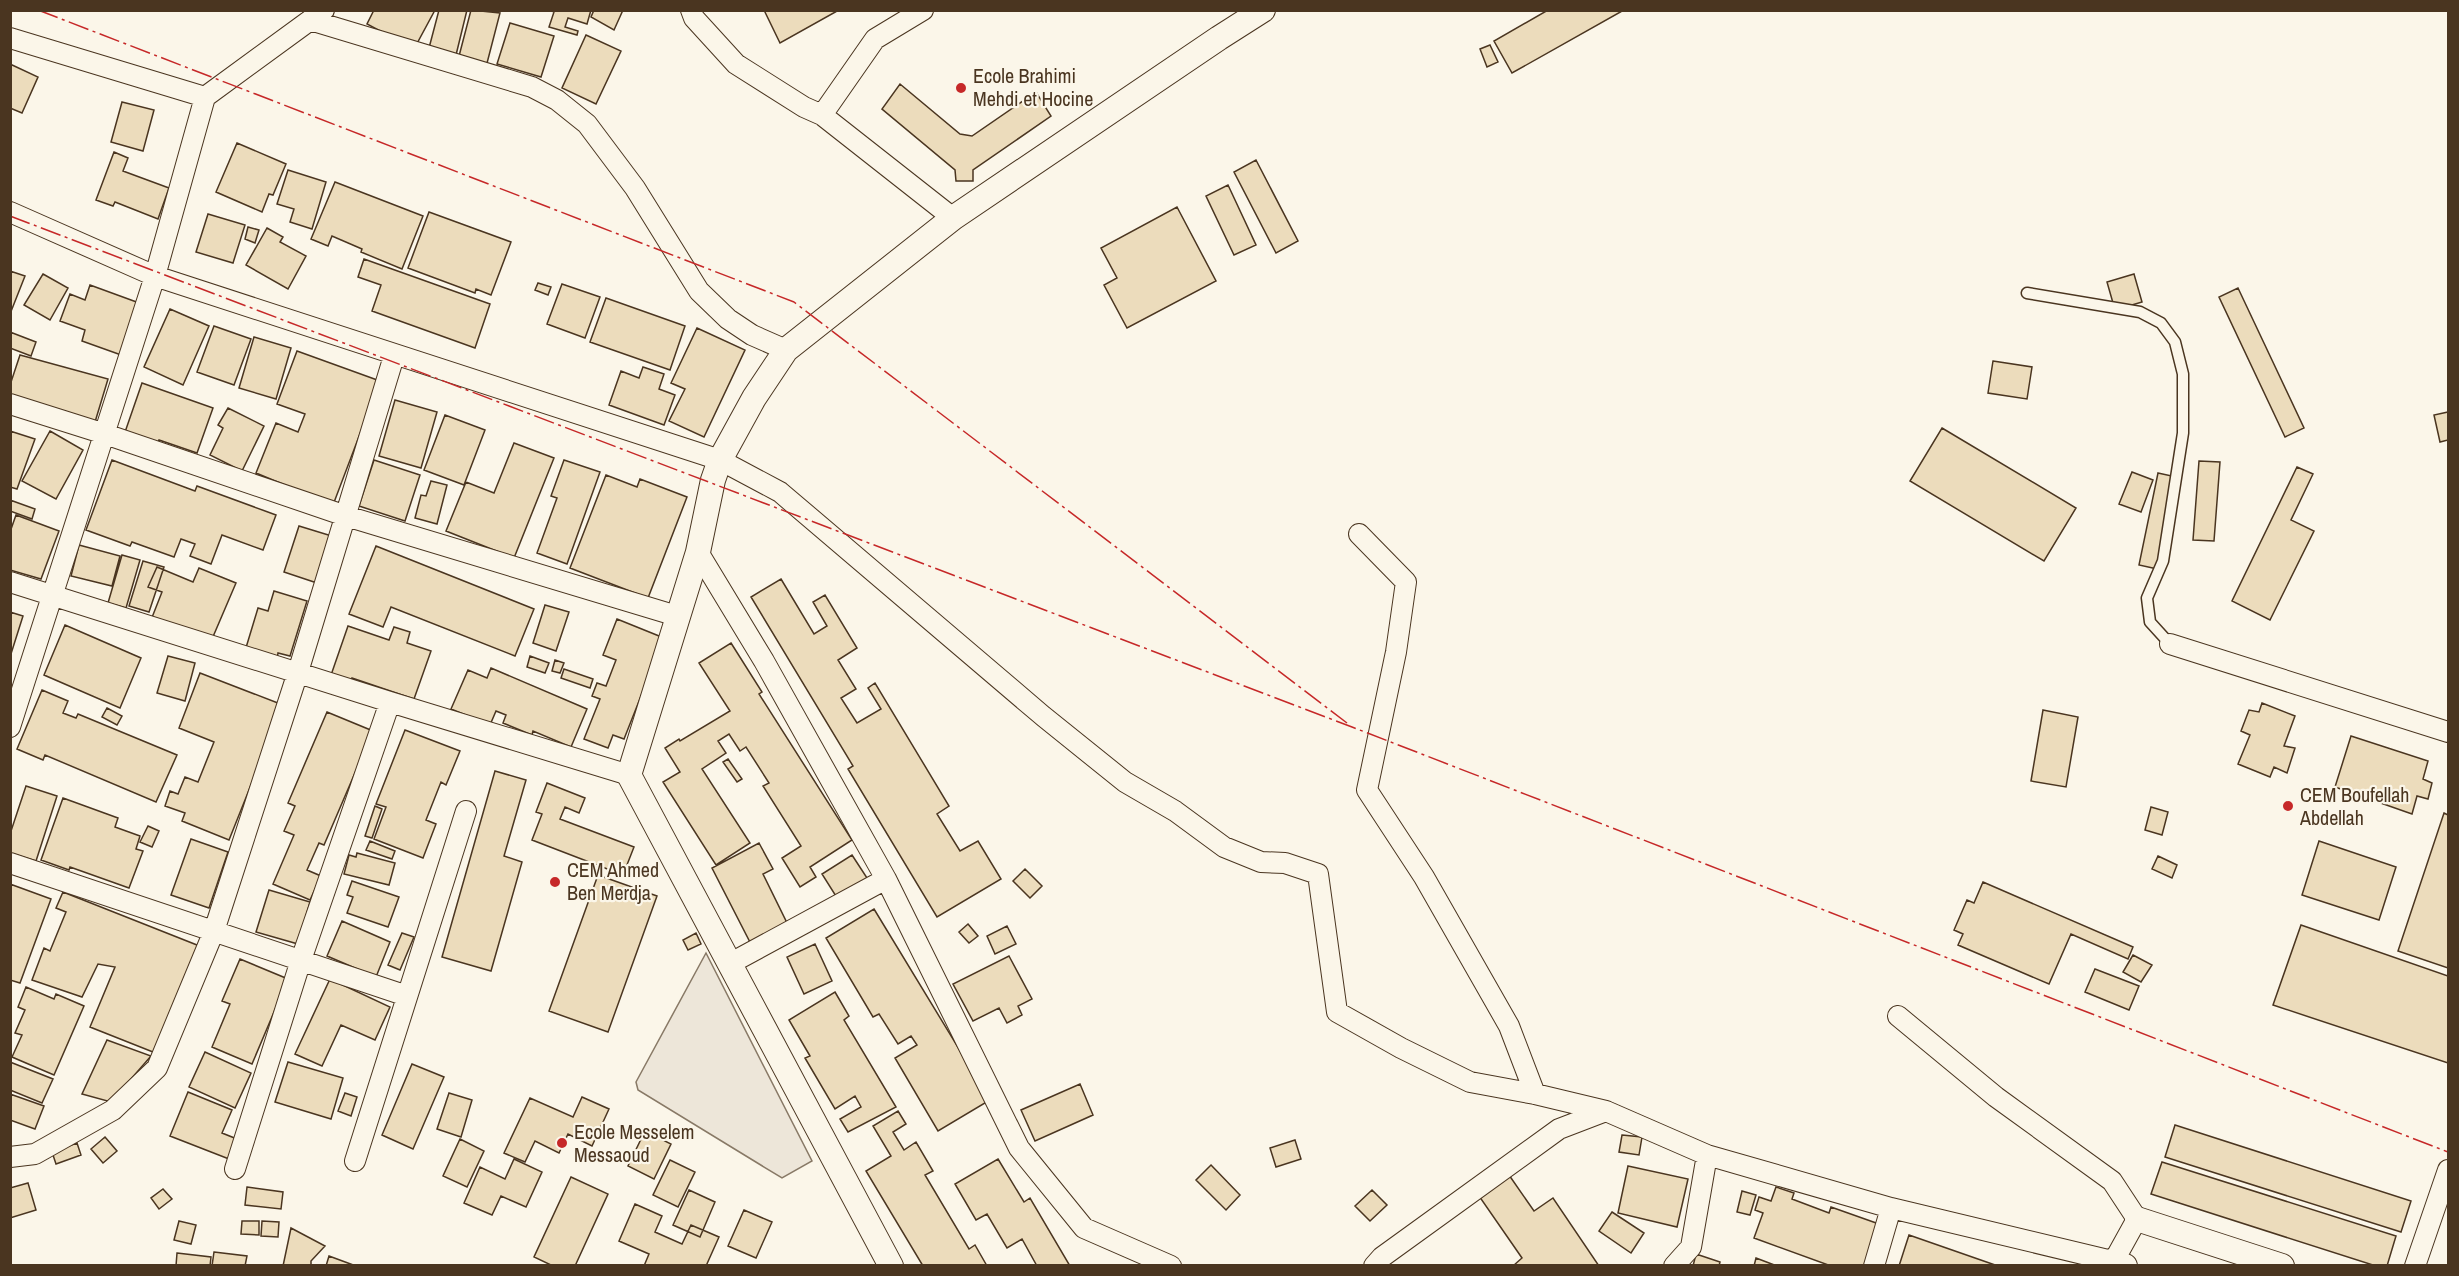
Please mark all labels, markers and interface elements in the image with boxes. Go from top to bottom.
place label: Ecole Brahimi Mehdi et Hocine [973,62,1093,112]
marker: Ecole Brahimi Mehdi et Hocine [954,81,968,95]
place label: CEM Boufellah Abdellah [2299,781,2409,831]
marker: CEM Boufellah Abdellah [2281,799,2295,813]
place label: CEM Ahmed Ben Merdja [567,856,659,906]
marker: CEM Ahmed Ben Merdja [548,875,562,889]
place label: Ecole Messelem Messaoud [574,1118,694,1168]
marker: Ecole Messelem Messaoud [555,1136,569,1150]

